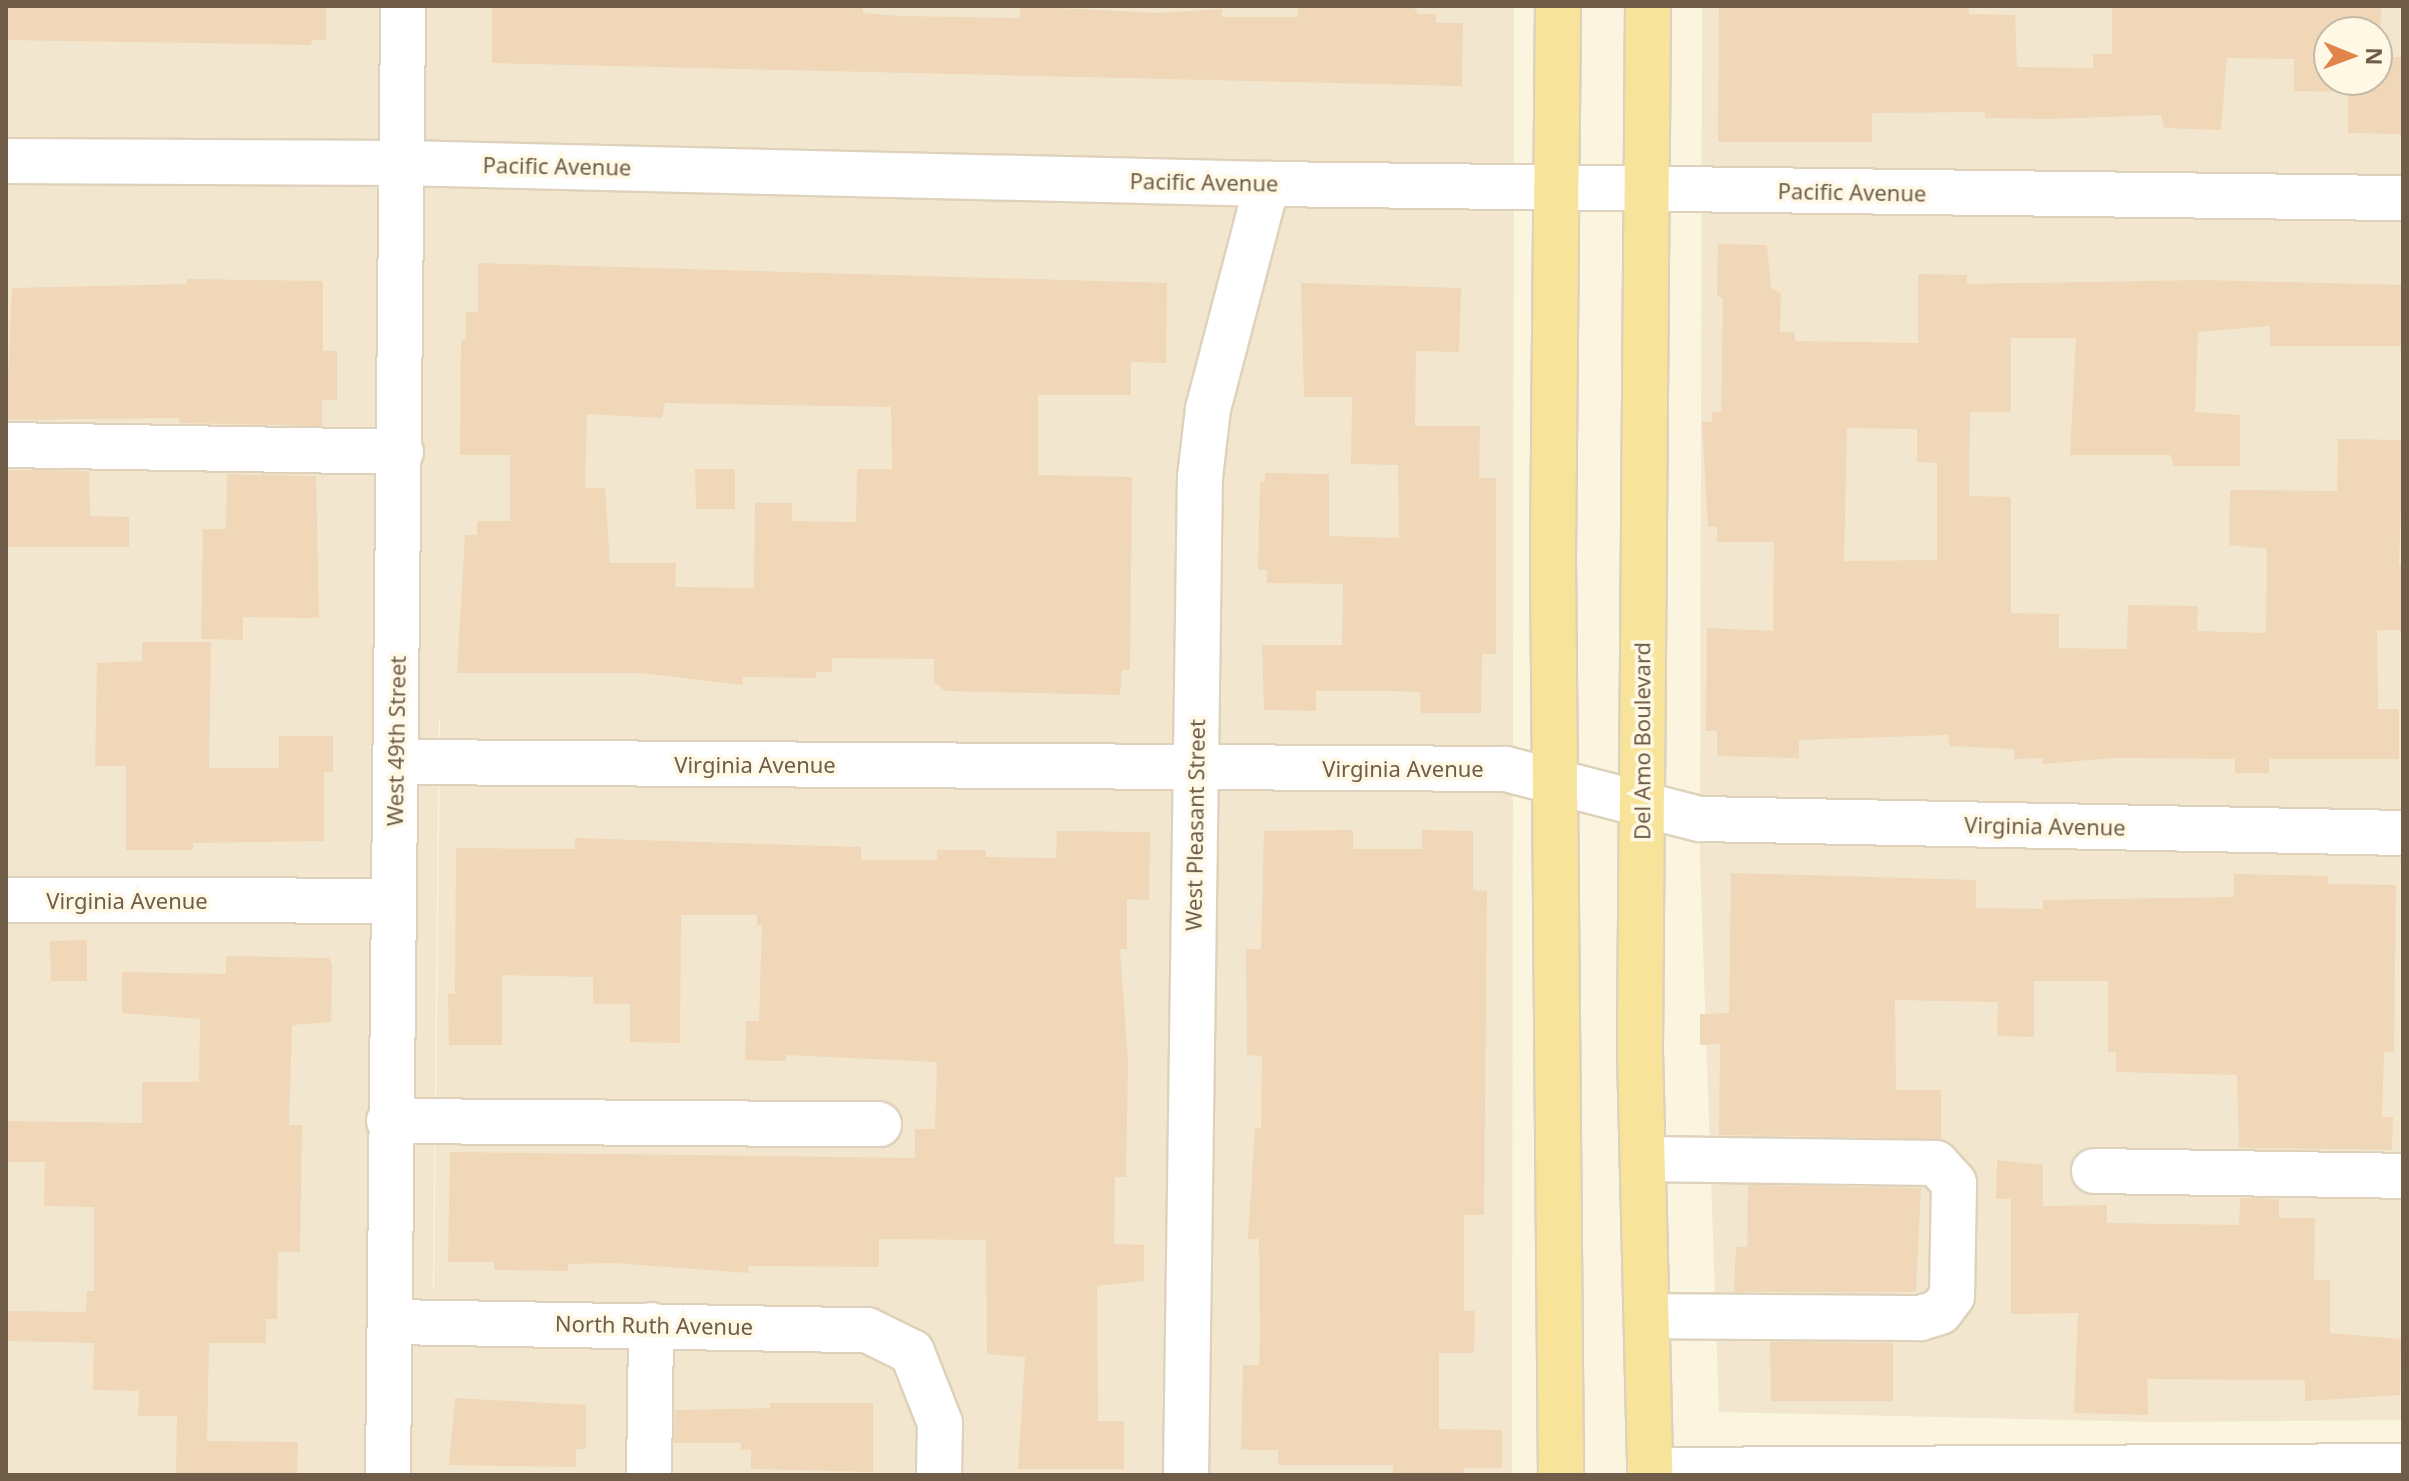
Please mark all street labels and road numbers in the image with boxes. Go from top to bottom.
street label: Pacific Avenue [482,152,632,180]
street label: Pacific Avenue [1129,168,1279,196]
street label: Pacific Avenue [1777,178,1927,206]
street label: Del Amo Boulevard [1629,642,1655,840]
street label: West 49th Street [381,656,411,826]
street label: West Pleasant Street [1180,719,1210,931]
street label: Virginia Avenue [674,752,836,778]
street label: Virginia Avenue [1322,756,1484,782]
street label: Virginia Avenue [1964,811,2126,841]
street label: Virginia Avenue [46,888,208,914]
street label: North Ruth Avenue [555,1310,753,1340]

